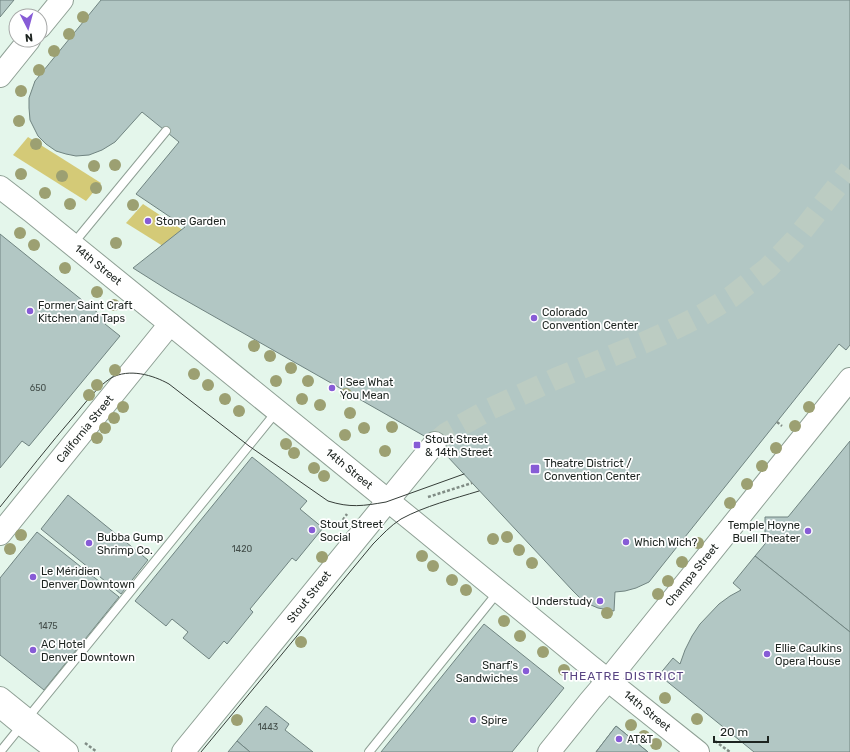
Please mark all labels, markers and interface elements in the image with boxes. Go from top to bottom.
north arrow [8,8,48,48]
text: N [24,31,34,44]
place label: Stone Garden [156,215,226,228]
marker: Stone Garden [143,216,153,226]
street label: 14th Street [72,242,125,288]
place label: Former Saint Craft Kitchen and Taps [38,299,133,325]
marker: Former Saint Craft Kitchen and Taps [25,306,35,316]
place label: Colorado Convention Center [542,306,639,332]
marker: Colorado Convention Center [529,313,539,323]
place label: I See What You Mean [340,376,394,402]
house number: 650 [30,383,47,393]
marker: I See What You Mean [327,383,337,393]
street label: California Street [54,392,117,465]
place label: Stout Street & 14th Street [425,433,493,459]
marker: Stout Street & 14th Street [412,440,422,450]
street label: 14th Street [323,446,376,492]
place label: Theatre District / Convention Center [544,457,641,483]
marker: Theatre District / Convention Center [529,463,541,475]
place label: Stout Street Social [320,518,384,544]
place label: Temple Hoyne Buell Theater [728,519,801,545]
marker: Stout Street Social [307,525,317,535]
marker: Temple Hoyne Buell Theater [803,526,813,536]
place label: Bubba Gump Shrimp Co. [97,531,163,557]
place label: Which Wich? [634,536,698,549]
marker: Which Wich? [621,537,631,547]
marker: Bubba Gump Shrimp Co. [84,538,94,548]
street label: Champa Street [663,540,722,609]
house number: 1420 [232,544,252,554]
place label: Le Méridien Denver Downtown [41,565,135,591]
street label: Stout Street [284,568,334,626]
marker: Le Méridien Denver Downtown [28,572,38,582]
place label: Understudy [532,595,592,608]
marker: Understudy [595,596,605,606]
house number: 1475 [38,621,58,631]
place label: AC Hotel Denver Downtown [41,638,135,664]
place label: Ellie Caulkins Opera House [775,642,842,668]
marker: AC Hotel Denver Downtown [28,645,38,655]
marker: Ellie Caulkins Opera House [762,649,772,659]
place label: Snarf's Sandwiches [456,659,518,685]
marker: Snarf's Sandwiches [521,666,531,676]
district label: THEATRE DISTRICT [562,669,684,683]
street label: 14th Street [621,688,674,734]
place label: Spire [481,714,507,727]
marker: Spire [468,715,478,725]
scale bar [714,718,768,744]
house number: 1443 [258,722,278,732]
text: 20 m [720,725,748,739]
place label: AT&T [627,733,654,746]
marker: AT&T [614,734,624,744]

